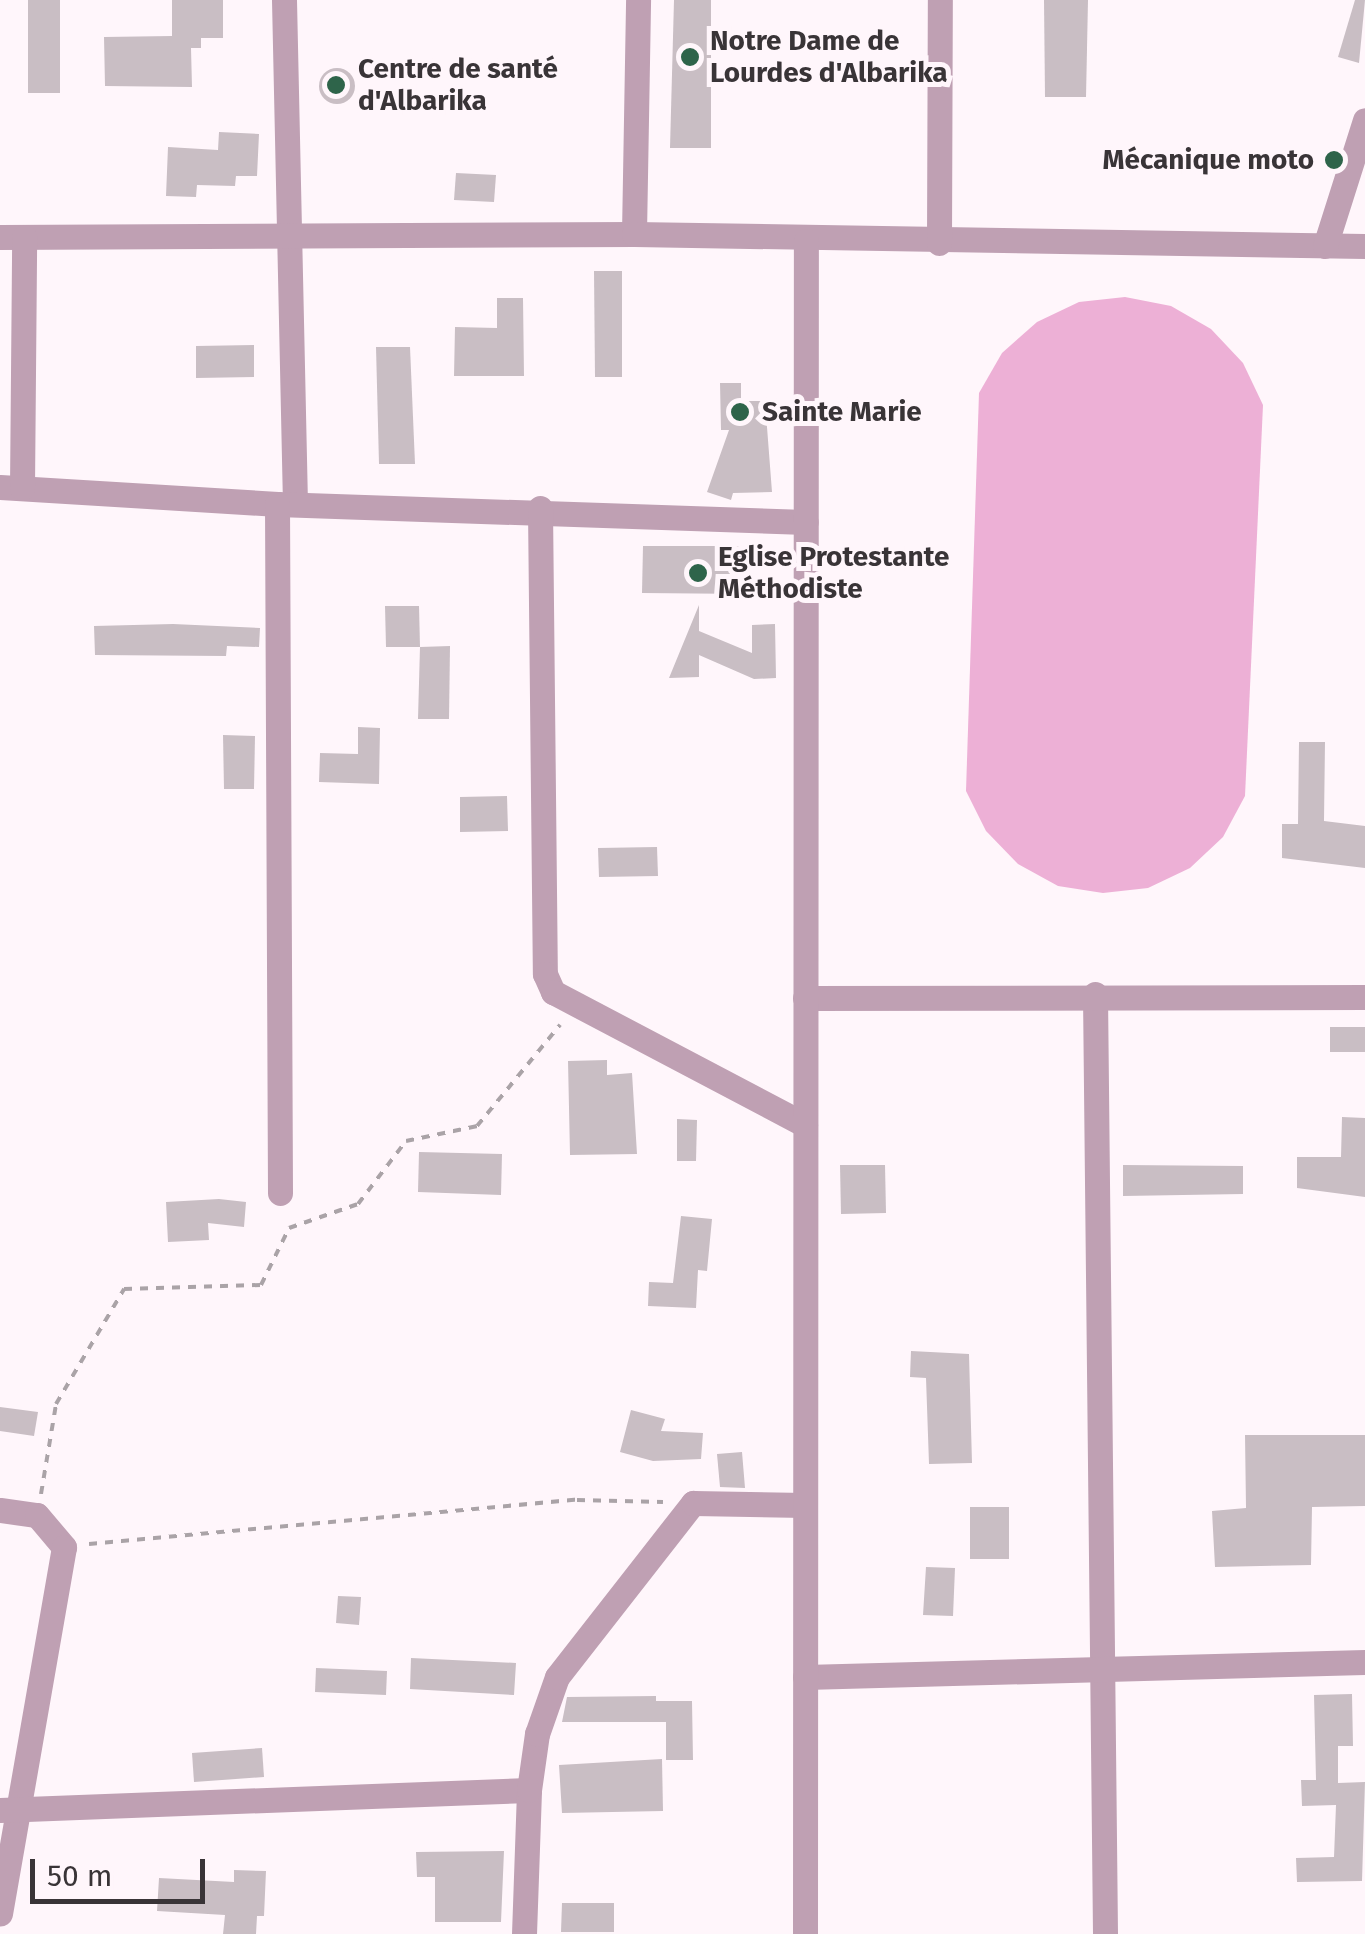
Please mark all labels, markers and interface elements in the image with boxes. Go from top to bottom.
place label: Notre Dame de Lourdes d'Albarika [710,24,948,90]
marker: Notre Dame de Lourdes d'Albarika [679,46,701,68]
place label: Centre de santé d'Albarika [358,52,558,118]
marker: Centre de santé d'Albarika [323,72,349,98]
place label: Mécanique moto [1102,143,1314,177]
marker: Mécanique moto [1323,149,1345,171]
place label: Sainte Marie [762,395,922,429]
marker: Sainte Marie [727,399,753,425]
place label: Eglise Protestante Méthodiste [718,540,949,606]
marker: Eglise Protestante Méthodiste [687,562,709,584]
scale bar [35,1839,210,1901]
text: 50 m [47,1858,112,1894]

